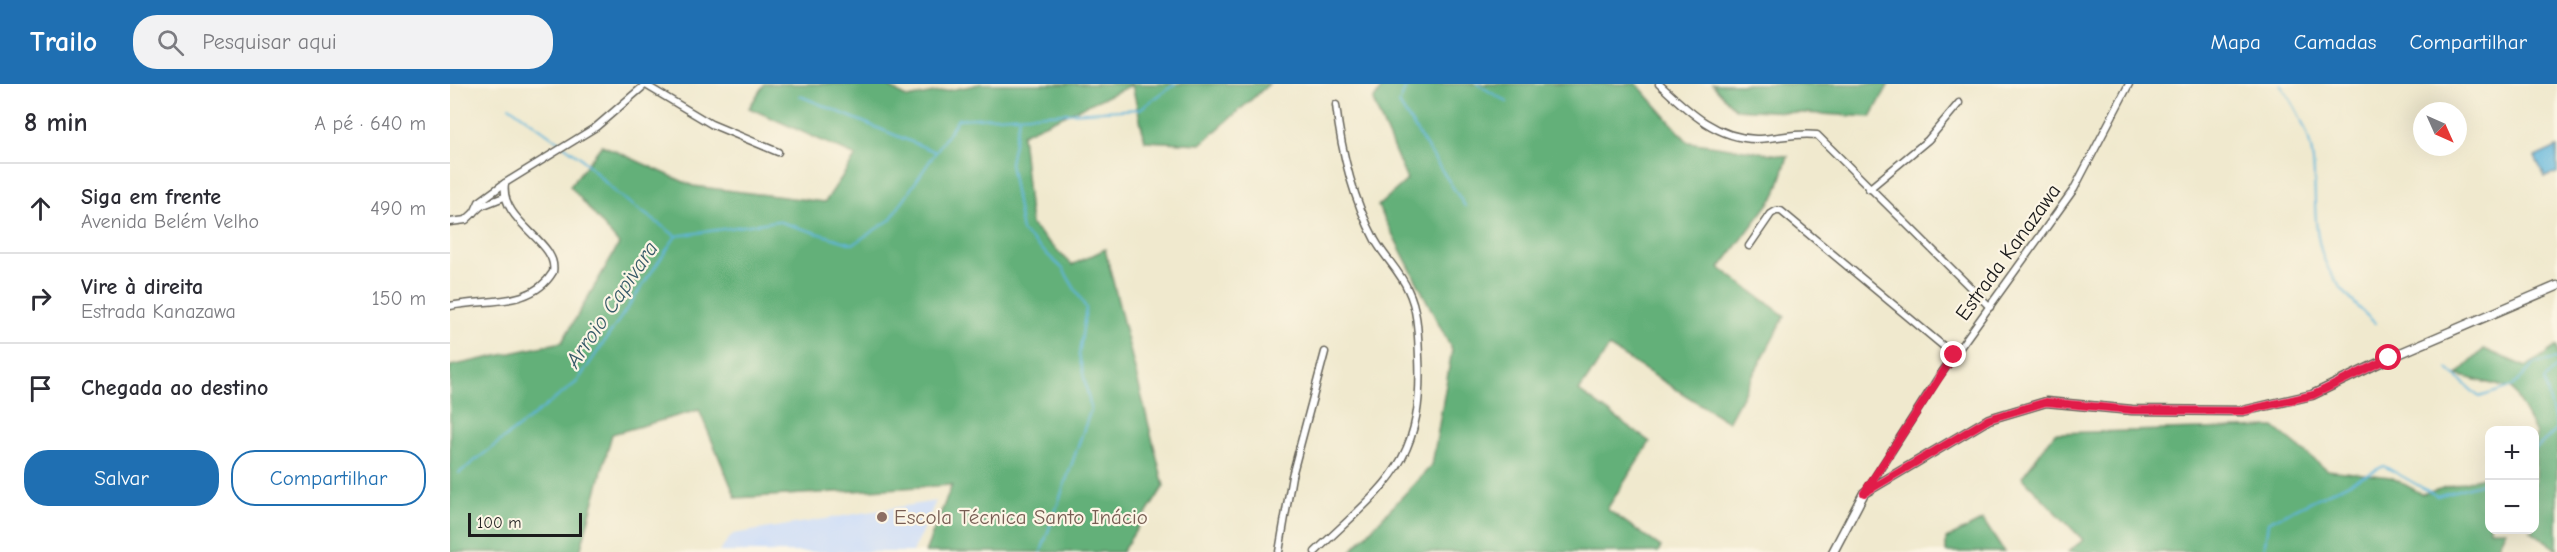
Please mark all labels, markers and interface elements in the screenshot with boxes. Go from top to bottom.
search box [133,15,553,69]
text: Trailo [30,26,97,58]
icon: search [154,26,187,59]
text: Pesquisar aqui [202,29,337,55]
text: Mapa [2210,30,2261,54]
text: Camadas [2294,30,2377,54]
text: Compartilhar [2410,30,2527,54]
north arrow [2413,102,2467,156]
text: 8 min [24,108,88,138]
text: A pé · 640 m [314,112,426,135]
street label: Estrada Kanazawa [1950,179,2066,325]
text: Siga em frente [81,184,221,210]
icon: ahead [24,192,57,225]
text: 490 m [370,197,426,220]
text: Avenida Belém Velho [81,210,259,233]
water label: Arroio Capivara [560,237,664,373]
text: Vire à direita [81,274,203,300]
icon: right [24,282,57,315]
text: 150 m [372,287,426,310]
text: Estrada Kanazawa [81,300,236,323]
route end [1940,341,1966,367]
route start [2375,344,2401,370]
icon: arrive [24,372,57,405]
text: Chegada ao destino [81,375,268,401]
map controls [2485,426,2539,534]
button: + [2485,426,2539,480]
button: Salvar [24,450,219,506]
button: Compartilhar [231,450,426,506]
button: − [2485,480,2539,534]
place label: Escola Técnica Santo Inácio [894,505,1148,529]
scale bar [468,510,582,538]
marker: Escola Técnica Santo Inácio [875,510,889,524]
text: 100 m [477,514,521,532]

